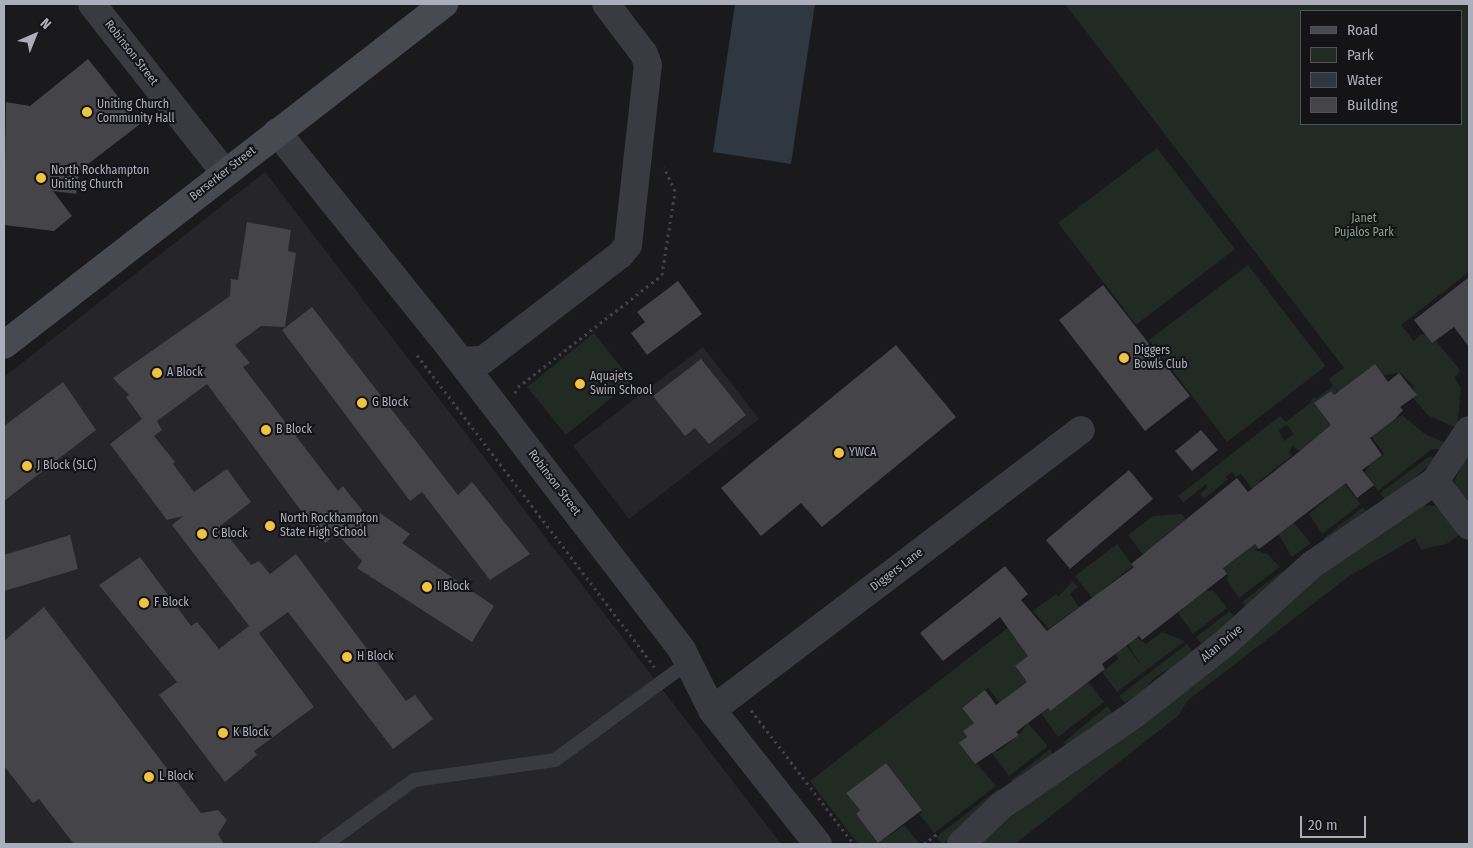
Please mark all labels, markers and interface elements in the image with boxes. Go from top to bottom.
north arrow [10,10,60,60]
legend [1300,10,1463,125]
text: N [37,15,55,33]
street label: Robinson Street [101,18,161,88]
text: Road [1347,21,1378,39]
text: Park [1347,46,1374,64]
text: Water [1347,71,1382,89]
text: Building [1347,96,1398,114]
place label: Uniting Church Community Hall [97,98,175,126]
marker: Uniting Church Community Hall [81,106,93,118]
street label: Berserker Street [187,144,259,204]
place label: North Rockhampton Uniting Church [51,164,149,192]
marker: North Rockhampton Uniting Church [35,172,47,184]
park label: Janet Pujalos Park [1334,212,1394,240]
place label: Diggers Bowls Club [1134,344,1188,372]
marker: Diggers Bowls Club [1118,352,1130,364]
place label: A Block [167,366,203,380]
marker: A Block [151,367,163,379]
place label: Aquajets Swim School [590,370,652,398]
marker: Aquajets Swim School [574,378,586,390]
place label: G Block [372,396,408,410]
marker: G Block [356,397,368,409]
place label: B Block [276,423,312,437]
marker: B Block [260,424,272,436]
place label: YWCA [849,446,876,460]
street label: Robinson Street [525,447,583,519]
marker: YWCA [833,447,845,459]
place label: J Block (SLC) [37,459,97,473]
marker: J Block (SLC) [21,460,33,472]
place label: North Rockhampton State High School [280,512,378,540]
marker: North Rockhampton State High School [264,520,276,532]
place label: C Block [212,527,248,541]
marker: C Block [196,528,208,540]
street label: Diggers Lane [868,545,926,595]
place label: I Block [437,580,470,594]
marker: I Block [421,581,433,593]
place label: F Block [154,596,189,610]
marker: F Block [138,597,150,609]
street label: Alan Drive [1198,622,1246,666]
place label: H Block [357,650,394,664]
marker: H Block [341,651,353,663]
place label: K Block [233,726,269,740]
marker: K Block [217,727,229,739]
place label: L Block [159,770,194,784]
marker: L Block [143,771,155,783]
scale bar [1303,806,1369,838]
text: 20 m [1308,816,1338,834]

